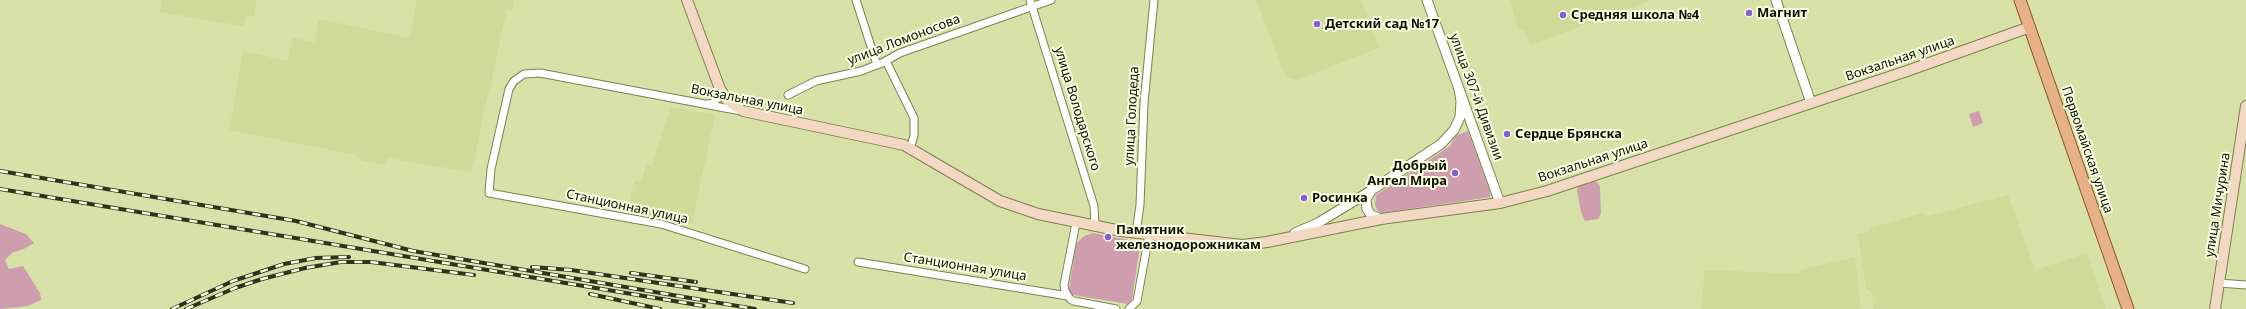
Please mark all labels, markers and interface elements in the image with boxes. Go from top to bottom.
place label: Магнит [1757,5,1807,21]
place label: Средняя школа №4 [1571,7,1699,23]
marker: Магнит [1744,8,1754,18]
marker: Средняя школа №4 [1558,10,1568,20]
street label: улица Ломоносова [846,11,962,69]
place label: Детский сад №17 [1325,16,1439,32]
marker: Детский сад №17 [1312,19,1322,29]
street label: улица 307-й Дивизии [1446,32,1506,162]
street label: Вокзальная улица [1843,33,1957,85]
street label: улица Володарского [1051,45,1103,173]
street label: улица Голодеда [1122,66,1142,166]
street label: Вокзальная улица [689,81,805,119]
street label: Первомайская улица [2058,85,2116,215]
place label: Сердце Брянска [1515,126,1622,142]
marker: Сердце Брянска [1502,129,1512,139]
street label: Вокзальная улица [1536,136,1650,186]
street label: улица Мичурина [2202,152,2234,258]
place label: Добрый Ангел Мира [1367,158,1447,189]
marker: Добрый Ангел Мира [1450,168,1460,178]
street label: Станционная улица [565,186,689,228]
place label: Росинка [1312,190,1368,206]
marker: Росинка [1299,193,1309,203]
place label: Памятник железнодорожникам [1116,222,1261,253]
marker: Памятник железнодорожникам [1103,232,1113,242]
street label: Станционная улица [902,250,1028,284]

